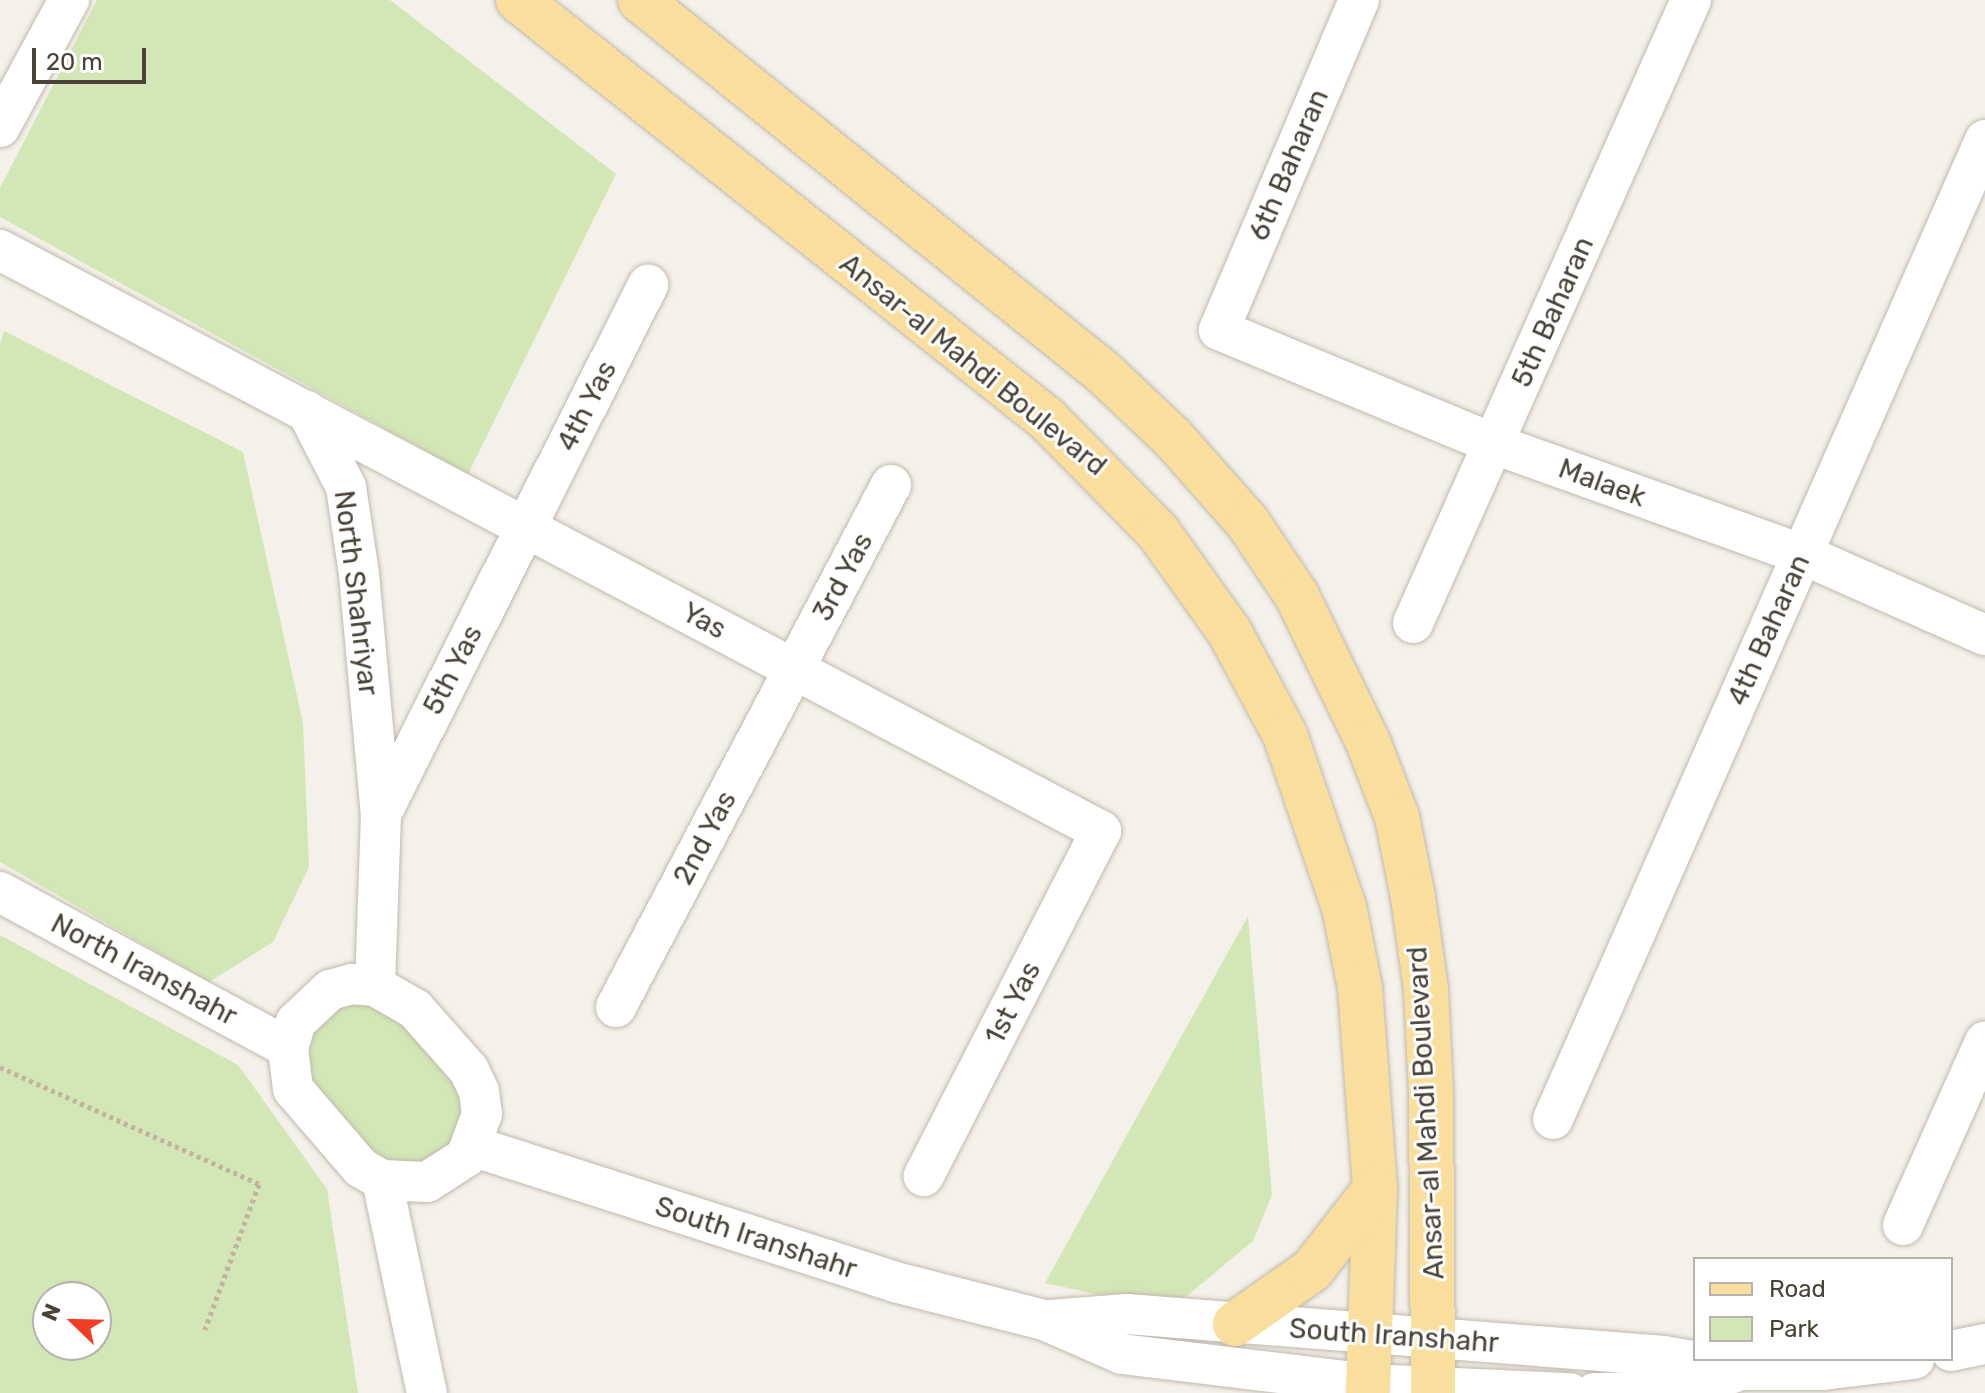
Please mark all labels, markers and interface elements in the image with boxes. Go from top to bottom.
scale bar [36,32,150,82]
text: 20 m [46,48,103,76]
street label: 6th Baharan [1242,84,1336,246]
street label: 5th Baharan [1505,232,1601,392]
street label: Ansar-al Mahdi Boulevard [833,247,1113,483]
street label: 4th Yas [550,355,624,457]
street label: Malaek [1554,452,1650,514]
street label: North Shahriyar [327,489,385,697]
street label: 3rd Yas [806,527,880,627]
street label: 4th Baharan [1721,549,1817,711]
street label: Yas [676,596,732,646]
street label: 5th Yas [416,619,490,721]
street label: 2nd Yas [666,785,744,891]
street label: North Iranshahr [45,907,243,1033]
street label: Ansar-al Mahdi Boulevard [1400,946,1452,1280]
street label: 1st Yas [978,956,1048,1050]
street label: South Iranshahr [651,1190,861,1286]
legend [1693,1257,1953,1361]
text: Road [1769,1275,1826,1303]
north arrow [32,1281,112,1361]
text: N [36,1300,67,1325]
street label: South Iranshahr [1288,1312,1500,1360]
text: Park [1769,1315,1819,1343]

